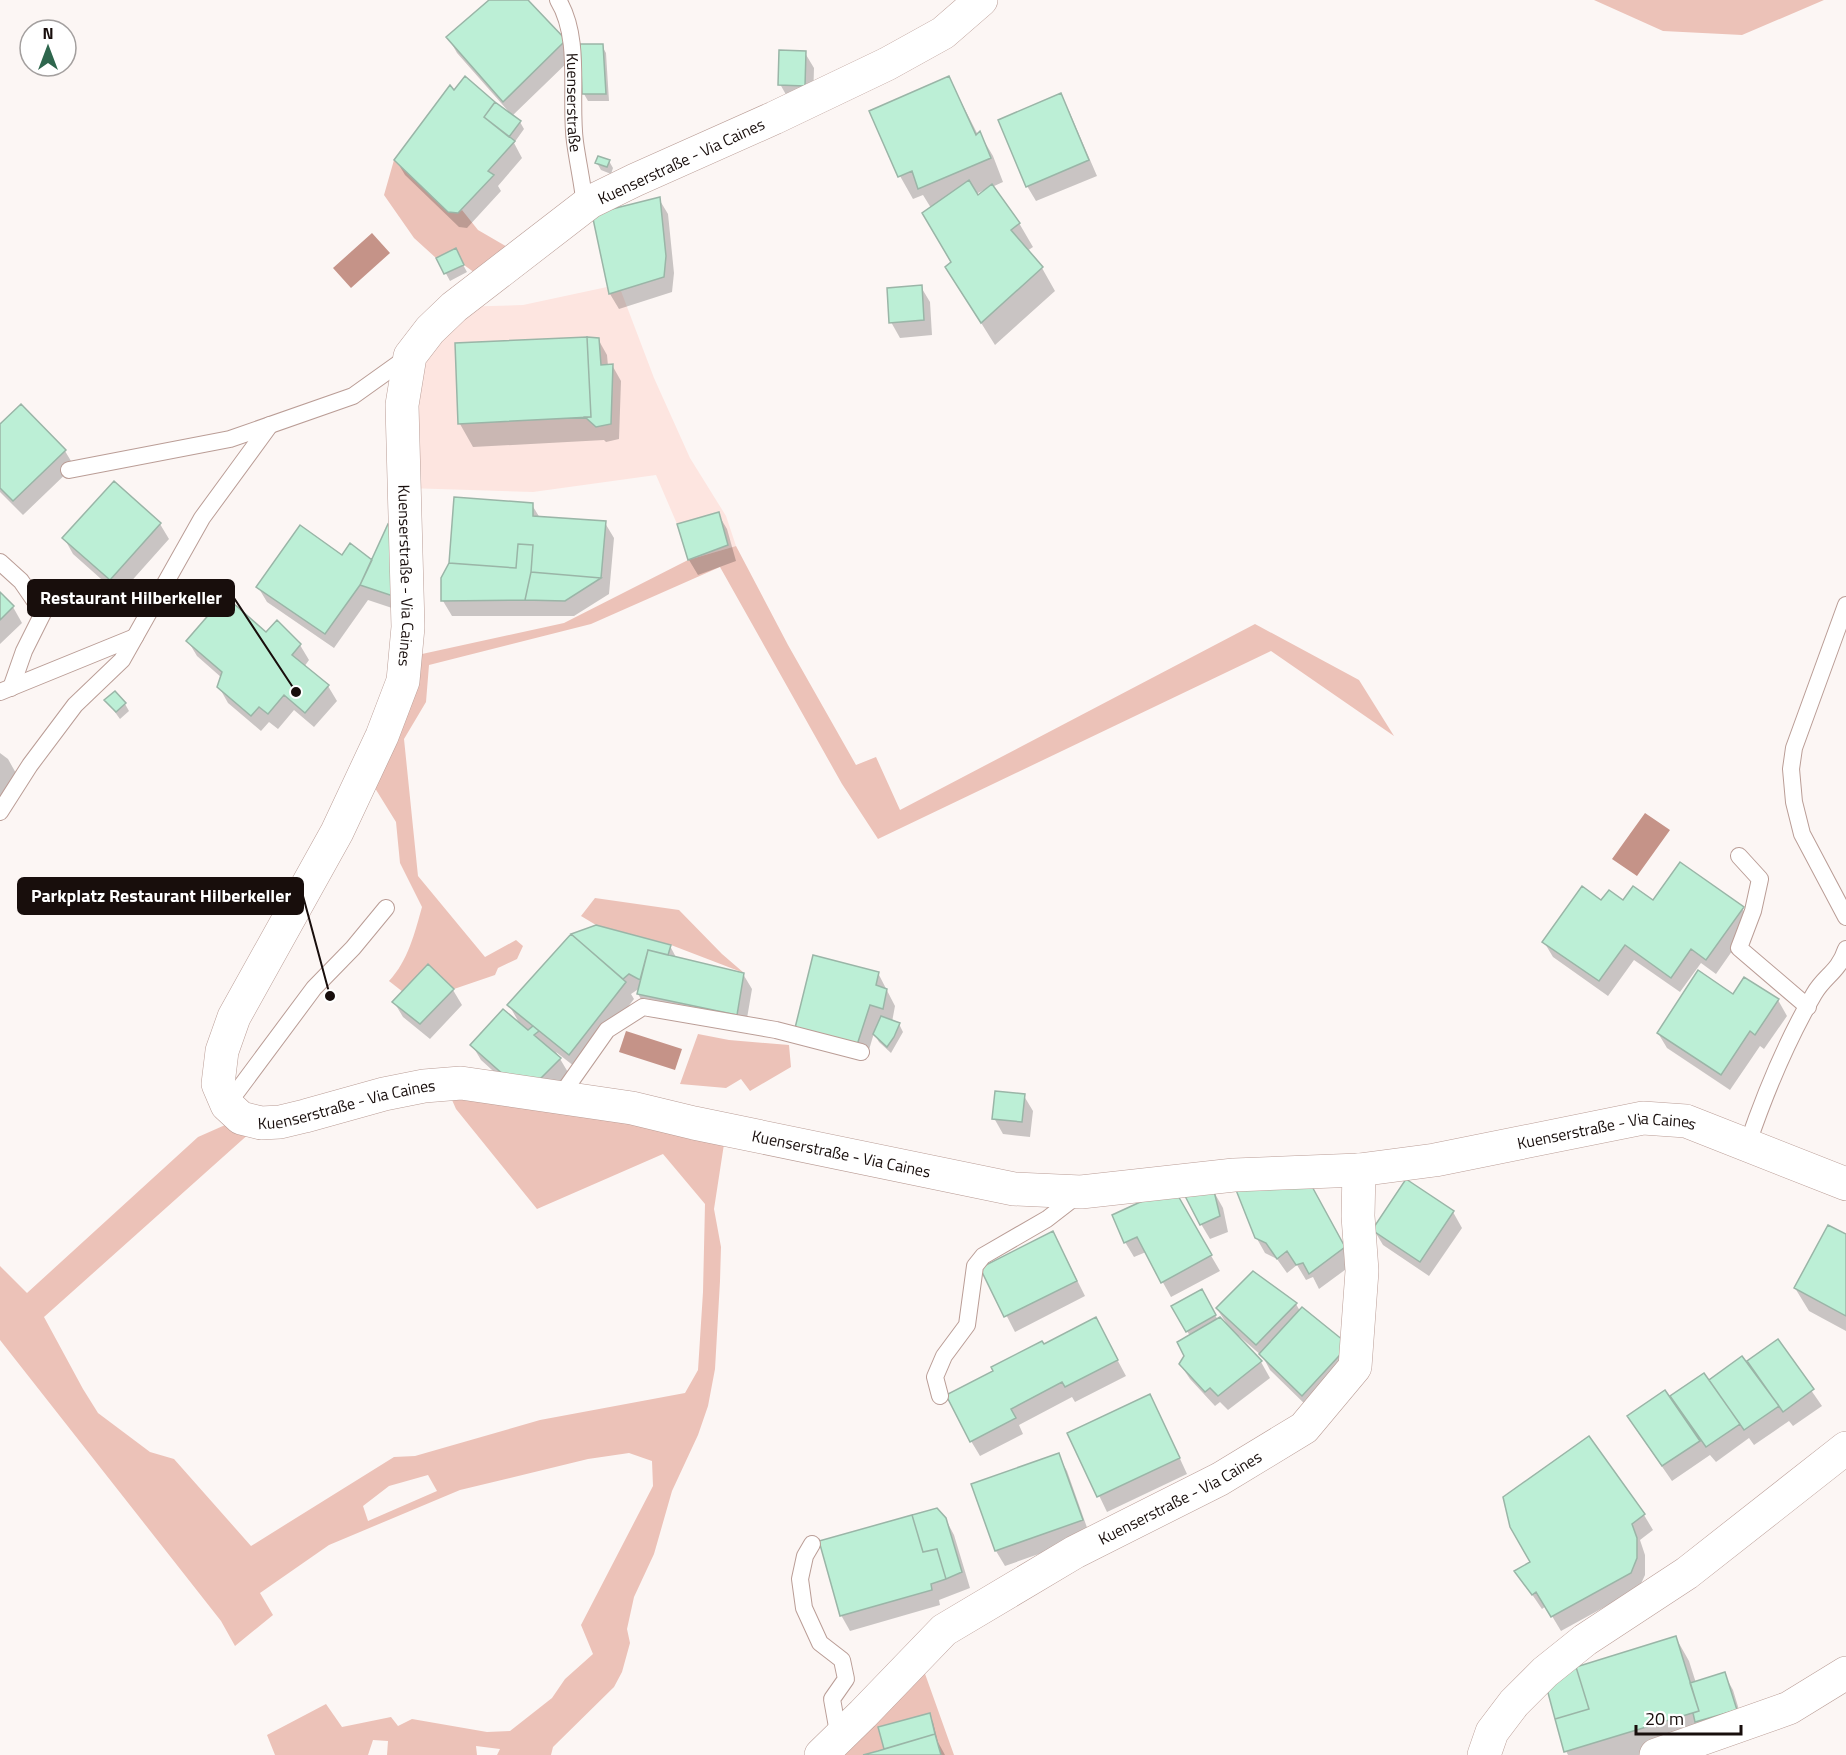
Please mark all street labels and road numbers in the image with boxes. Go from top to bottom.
street label: Kuenserstraße [561,52,588,154]
street label: Kuenserstraße - Via Caines [594,112,768,210]
street label: Kuenserstraße - Via Caines [392,484,420,667]
street label: Kuenserstraße - Via Caines [257,1073,436,1135]
street label: Kuenserstraße - Via Caines [1515,1106,1700,1155]
street label: Kuenserstraße - Via Caines [750,1123,933,1184]
street label: Kuenserstraße - Via Caines [1094,1444,1266,1551]

